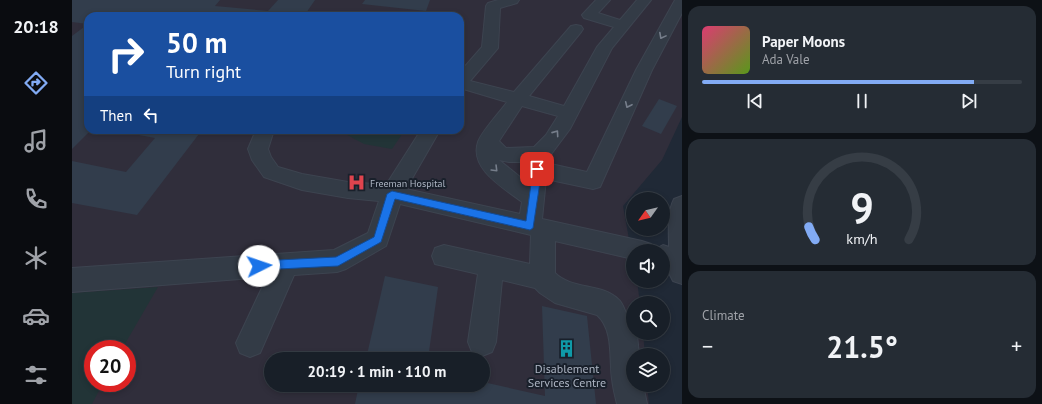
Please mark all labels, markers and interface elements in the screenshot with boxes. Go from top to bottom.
text: 20:18 [13,15,59,38]
text: 50 m [166,24,227,61]
icon: right [100,28,152,80]
one-way arrow [660,32,667,39]
text: Paper Moons [762,32,845,51]
text: Ada Vale [762,51,810,68]
text: Turn right [166,60,241,83]
icon: directions [22,69,50,97]
icon: previous [744,90,766,112]
icon: pause [851,90,873,112]
icon: next [958,90,980,112]
one-way arrow [625,101,633,108]
icon: left [140,104,162,126]
text: Then [100,106,132,125]
icon: music [22,127,50,155]
one-way arrow [551,131,558,138]
pin [520,152,554,186]
icon: arrive [526,158,548,180]
one-way arrow [490,164,498,171]
hospital icon: Freeman Hospital [347,173,367,193]
place label: Freeman Hospital [370,177,446,190]
text: 9 [850,181,874,234]
icon: phone [22,185,50,213]
north arrow [626,192,670,236]
map controls [626,192,670,392]
text: km/h [846,229,878,248]
icon: climate [22,244,50,272]
button: sound [626,244,670,288]
position arrow [238,245,280,287]
button: search [626,296,670,340]
icon: car [22,302,50,330]
text: Climate [702,307,745,324]
text: 21.5° [826,327,898,366]
text: − [702,332,713,360]
text: + [1011,332,1022,360]
building icon: Disablement Services Centre [557,339,577,359]
speed limit sign: 20 [84,340,136,392]
button: layers [626,348,670,392]
icon: filters [22,361,50,389]
place label: Disablement Services Centre [528,361,606,390]
text: 20:19 · 1 min · 110 m [308,362,446,381]

